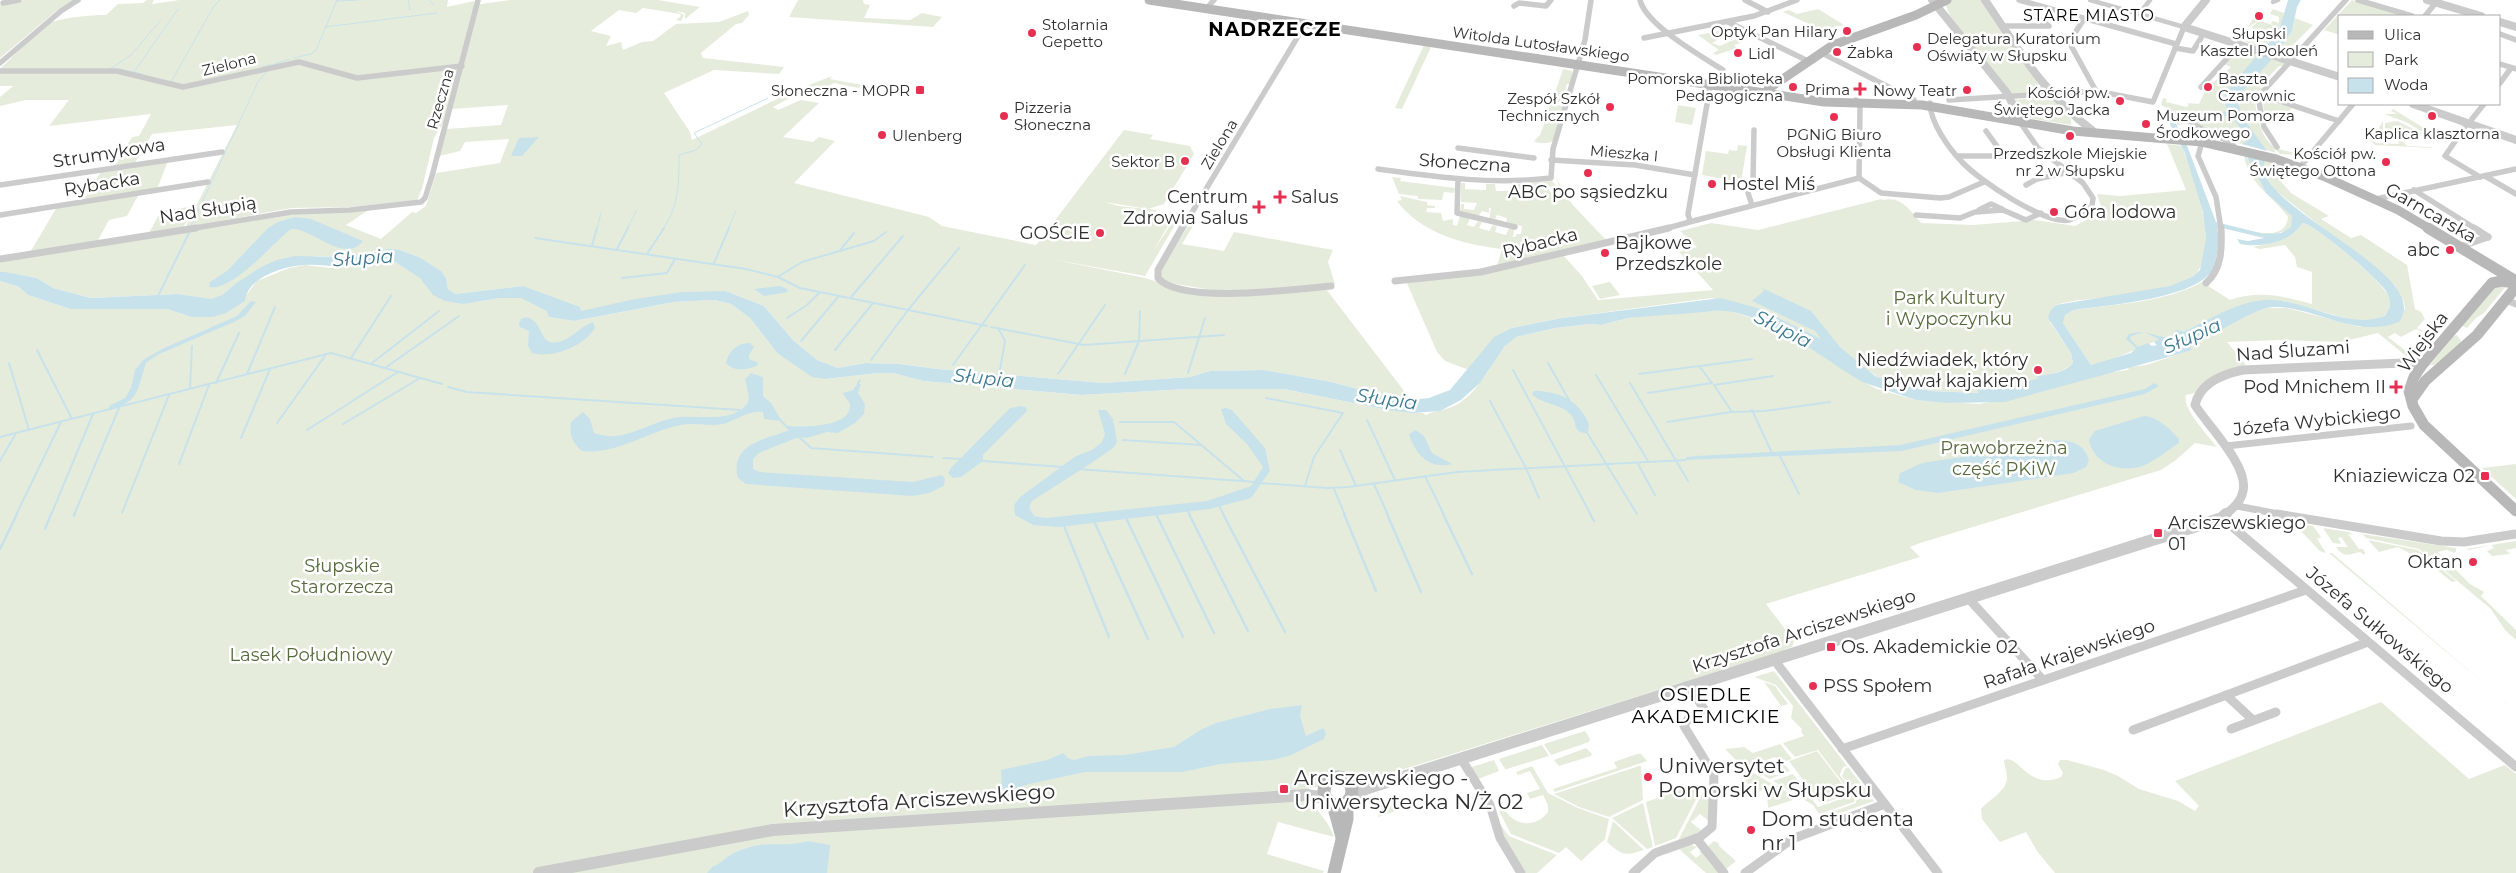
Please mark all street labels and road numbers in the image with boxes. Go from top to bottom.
street label: Witolda Lutosławskiego [1451,22,1631,66]
street label: Zielona [200,48,258,80]
street label: Rzeczna [422,66,458,132]
street label: Zielona [1197,115,1241,173]
street label: Strumykowa [51,133,167,173]
street label: Mieszka I [1589,141,1659,165]
street label: Słoneczna [1418,149,1512,177]
street label: Rybacka [62,167,142,201]
street label: Garncarska [2381,178,2481,248]
street label: Nad Słupią [158,191,258,229]
street label: Rybacka [1500,223,1580,263]
street label: Wiejska [2393,307,2453,377]
street label: Nad Śluzami [2235,336,2351,366]
street label: Józefa Wybickiego [2231,401,2402,441]
street label: Józefa Sułkowskiego [2301,561,2458,698]
street label: Krzysztofa Arciszewskiego [1689,584,1919,678]
street label: Rafała Krajewskiego [1980,614,2158,694]
street label: Krzysztofa Arciszewskiego [782,778,1056,822]

